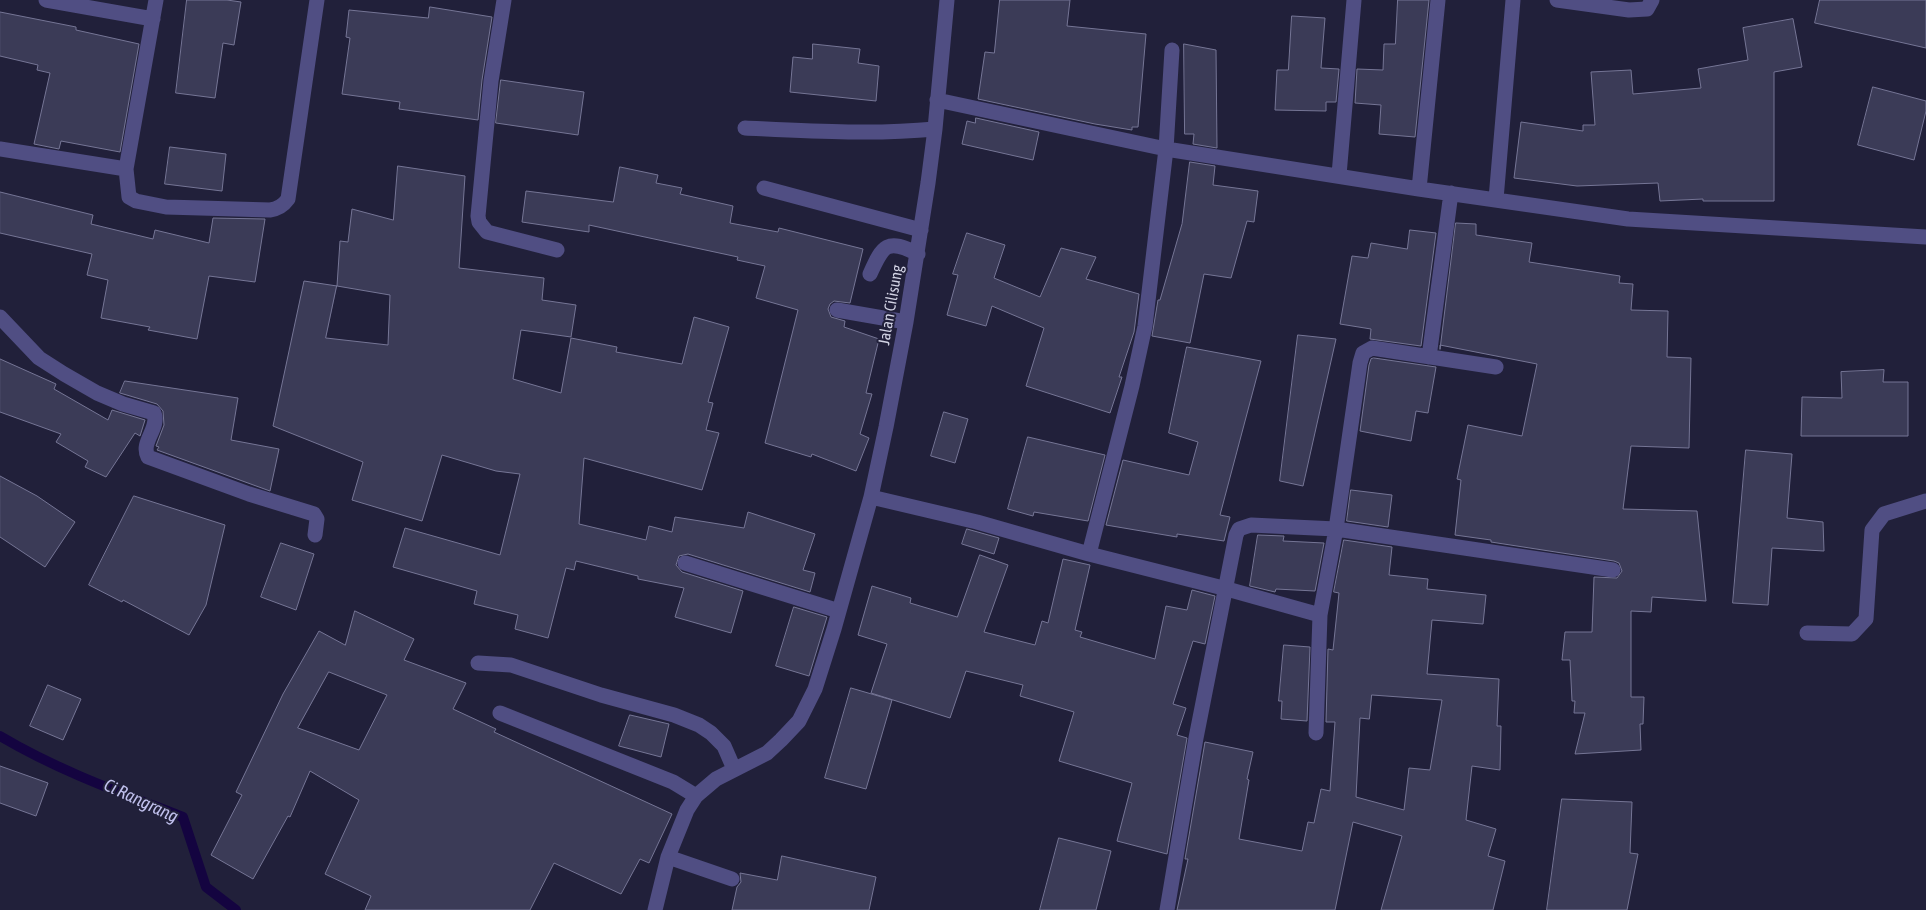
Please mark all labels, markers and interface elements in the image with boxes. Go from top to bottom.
street label: Jalan Cilisung [875,263,907,347]
water label: Ci Rangrang [100,774,182,828]

